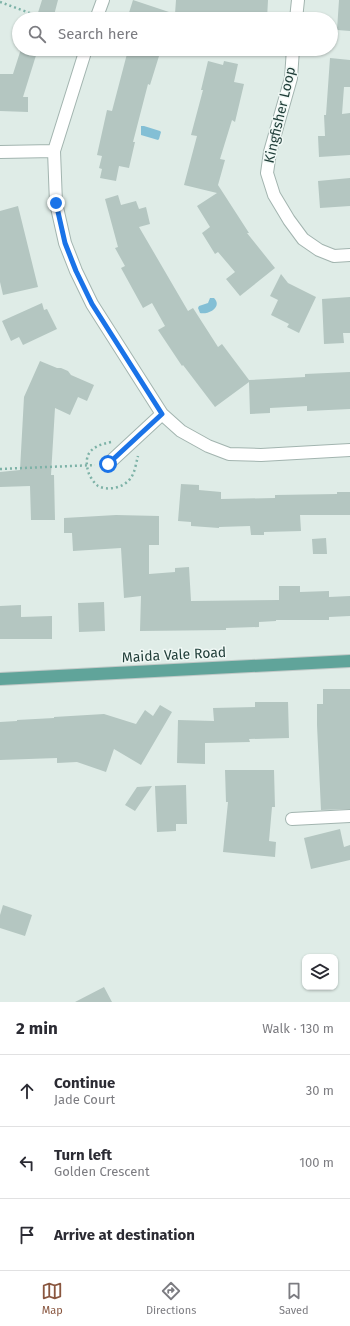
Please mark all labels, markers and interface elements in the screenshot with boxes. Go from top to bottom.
search box [12,12,338,56]
icon: search [26,23,48,45]
text: Search here [58,25,138,43]
street label: Kingfisher Loop [261,65,299,165]
route end [47,194,65,212]
route start [99,455,117,473]
street label: Maida Vale Road [121,644,227,666]
map controls [302,954,338,990]
button: layers [302,954,338,990]
text: 2 min [16,1018,58,1039]
text: Walk · 130 m [262,1021,334,1036]
text: Continue [54,1074,115,1092]
icon: ahead [16,1080,38,1102]
text: 30 m [306,1083,334,1098]
text: Jade Court [54,1092,115,1107]
text: Turn left [54,1146,112,1164]
icon: left [16,1152,38,1174]
text: 100 m [299,1155,334,1170]
text: Golden Crescent [54,1164,150,1179]
icon: arrive [16,1224,38,1246]
text: Arrive at destination [54,1226,195,1244]
tab: Map [41,1280,63,1317]
tab: Directions [146,1280,196,1317]
tab: Saved [279,1280,309,1317]

